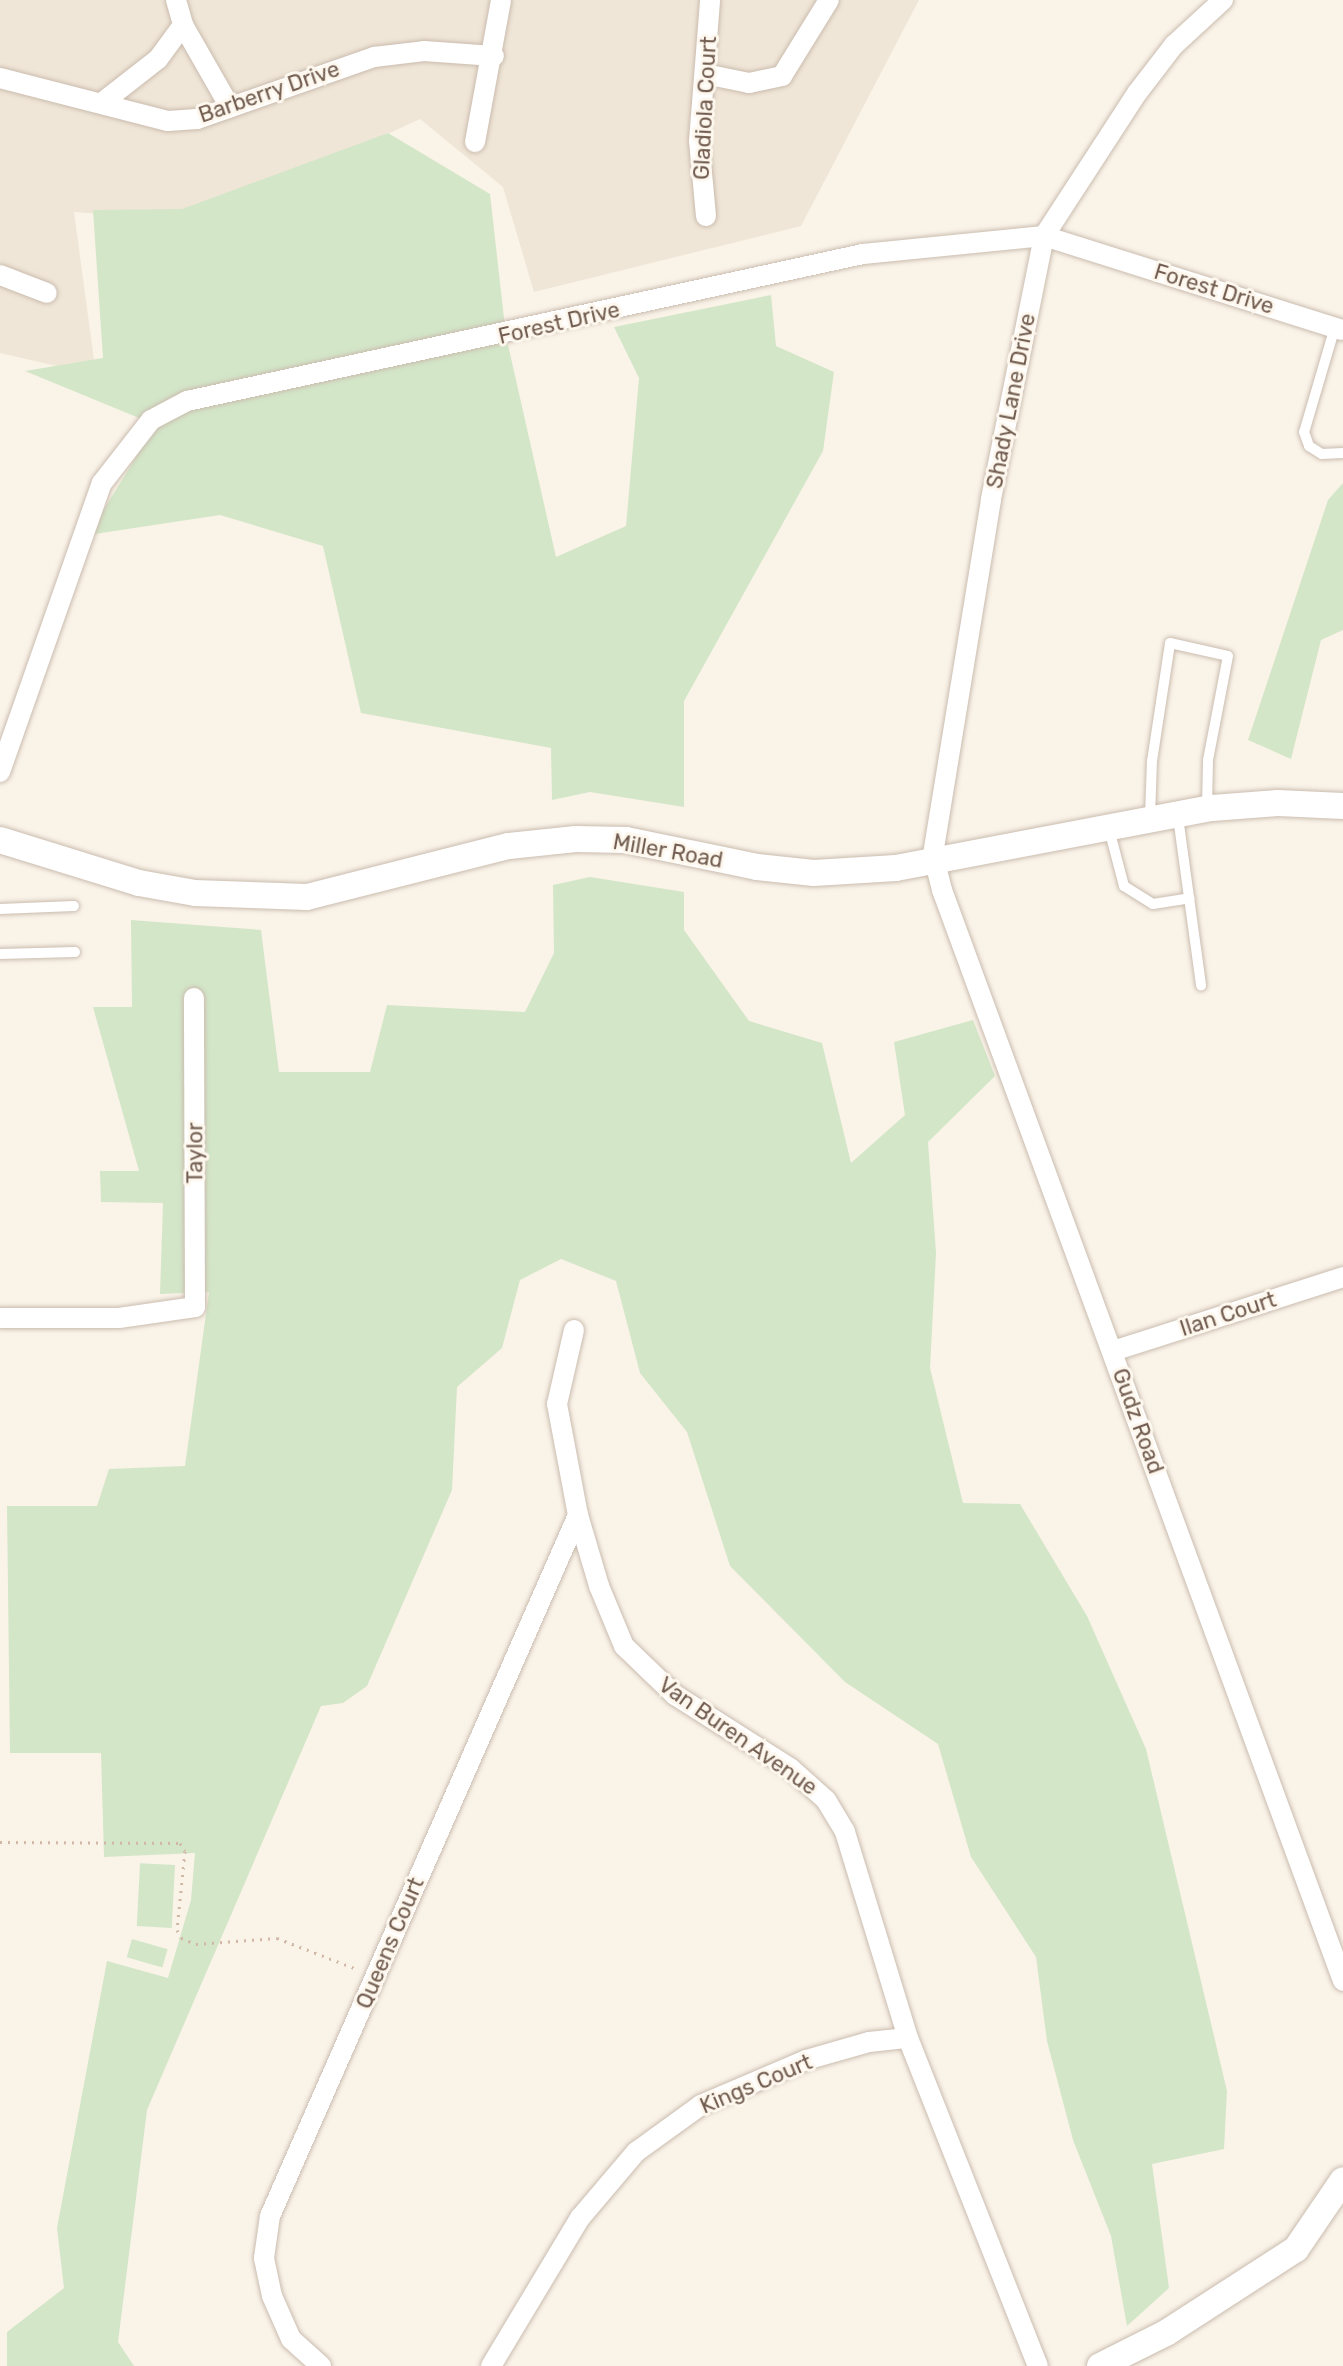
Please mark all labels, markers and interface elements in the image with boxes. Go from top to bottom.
street label: Gladiola Court [688,35,722,181]
street label: Barberry Drive [195,55,343,129]
street label: Forest Drive [1151,258,1277,320]
street label: Forest Drive [496,296,622,350]
street label: Shady Lane Drive [981,311,1041,491]
street label: Miller Road [611,828,725,874]
street label: Taylor [182,1122,208,1184]
street label: Ilan Court [1177,1286,1279,1342]
street label: Gudz Road [1107,1365,1169,1477]
street label: Van Buren Avenue [653,1671,823,1801]
street label: Queens Court [350,1873,430,2013]
street label: Kings Court [696,2049,816,2119]

